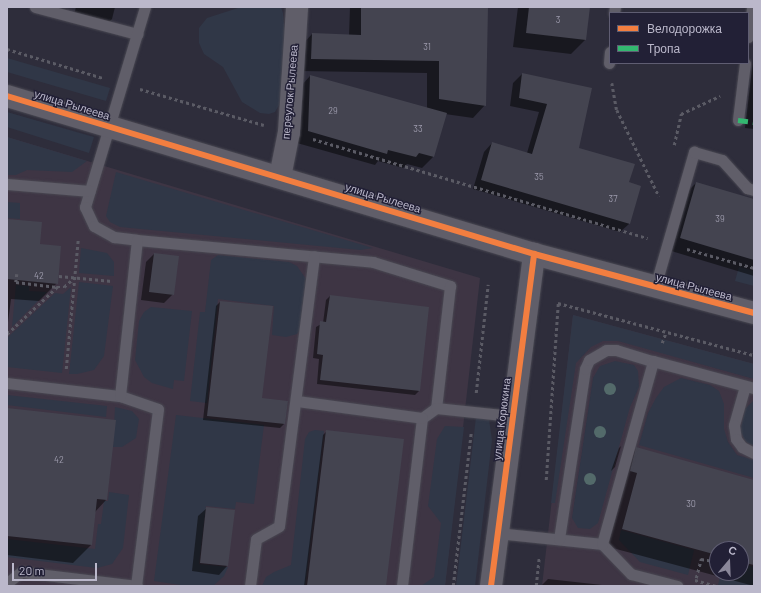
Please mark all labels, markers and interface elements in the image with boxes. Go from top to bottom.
legend [609,12,749,64]
house number: 3 [556,15,560,25]
text: Велодорожка [647,21,722,35]
text: Тропа [647,41,680,55]
house number: 31 [423,42,431,52]
street label: переулок Рылеева [279,44,301,140]
street label: улица Рылеева [33,87,111,123]
house number: 29 [328,106,338,116]
house number: 33 [413,124,423,134]
house number: 35 [534,172,544,182]
street label: улица Рылеева [344,180,422,216]
house number: 37 [609,194,617,204]
house number: 39 [715,214,725,224]
house number: 42 [34,271,44,281]
street label: улица Рылеева [655,271,733,303]
street label: улица Корюкина [490,377,514,461]
house number: 42 [54,455,64,465]
house number: 30 [686,499,696,509]
north arrow [709,541,749,581]
text: С [727,543,739,558]
scale bar [14,555,99,581]
text: 20 m [19,563,45,577]

